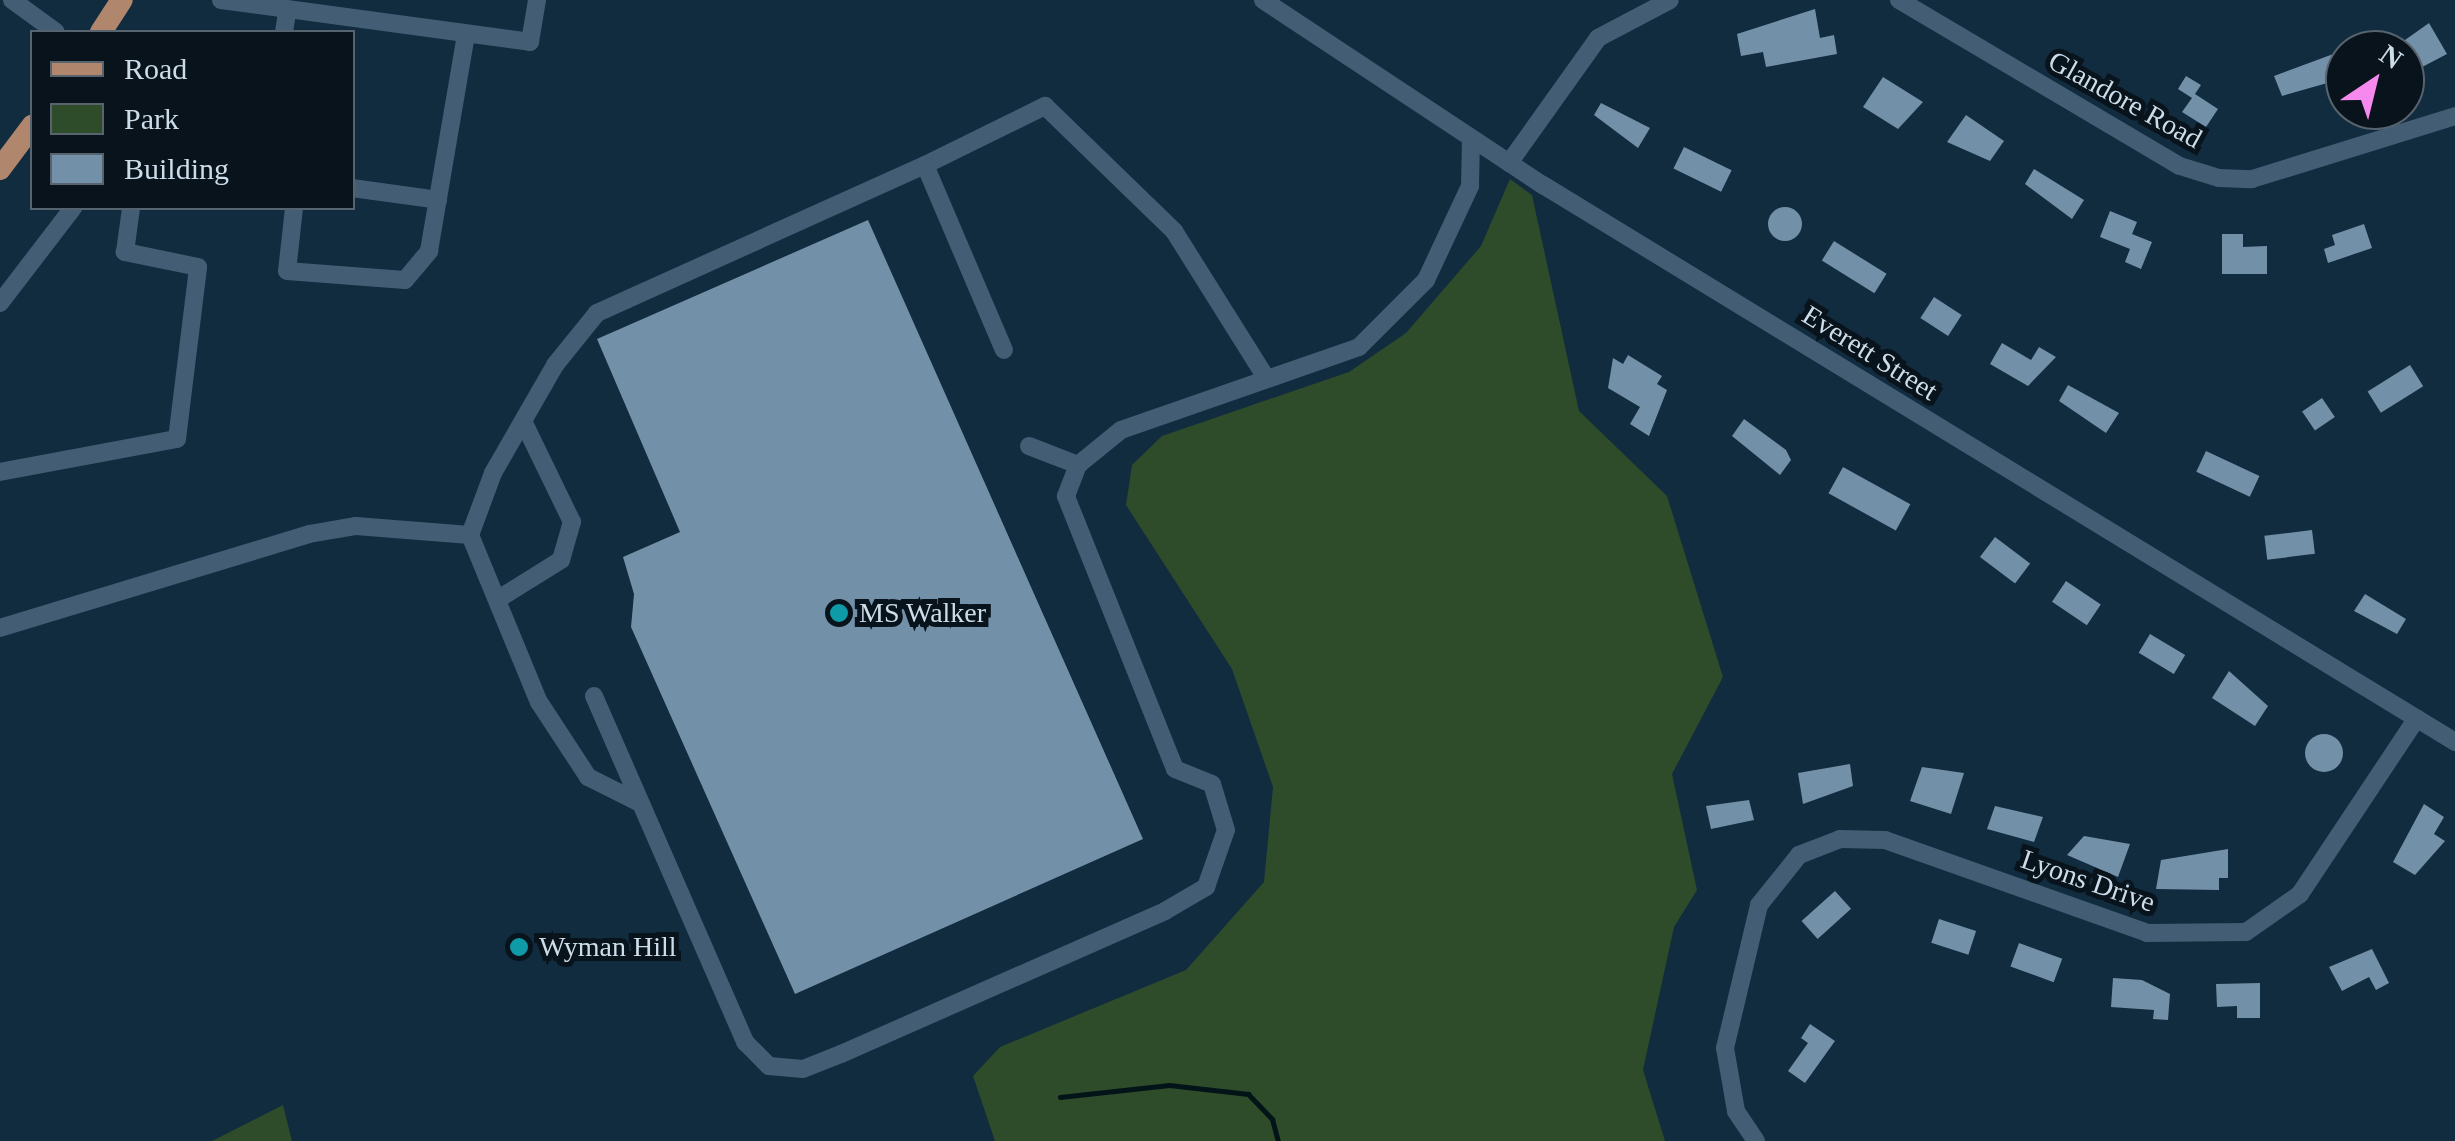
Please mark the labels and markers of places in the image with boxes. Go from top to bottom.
place label: MS Walker [859,596,987,630]
marker: MS Walker [828,602,850,624]
place label: Wyman Hill [539,930,677,964]
marker: Wyman Hill [508,936,530,958]

